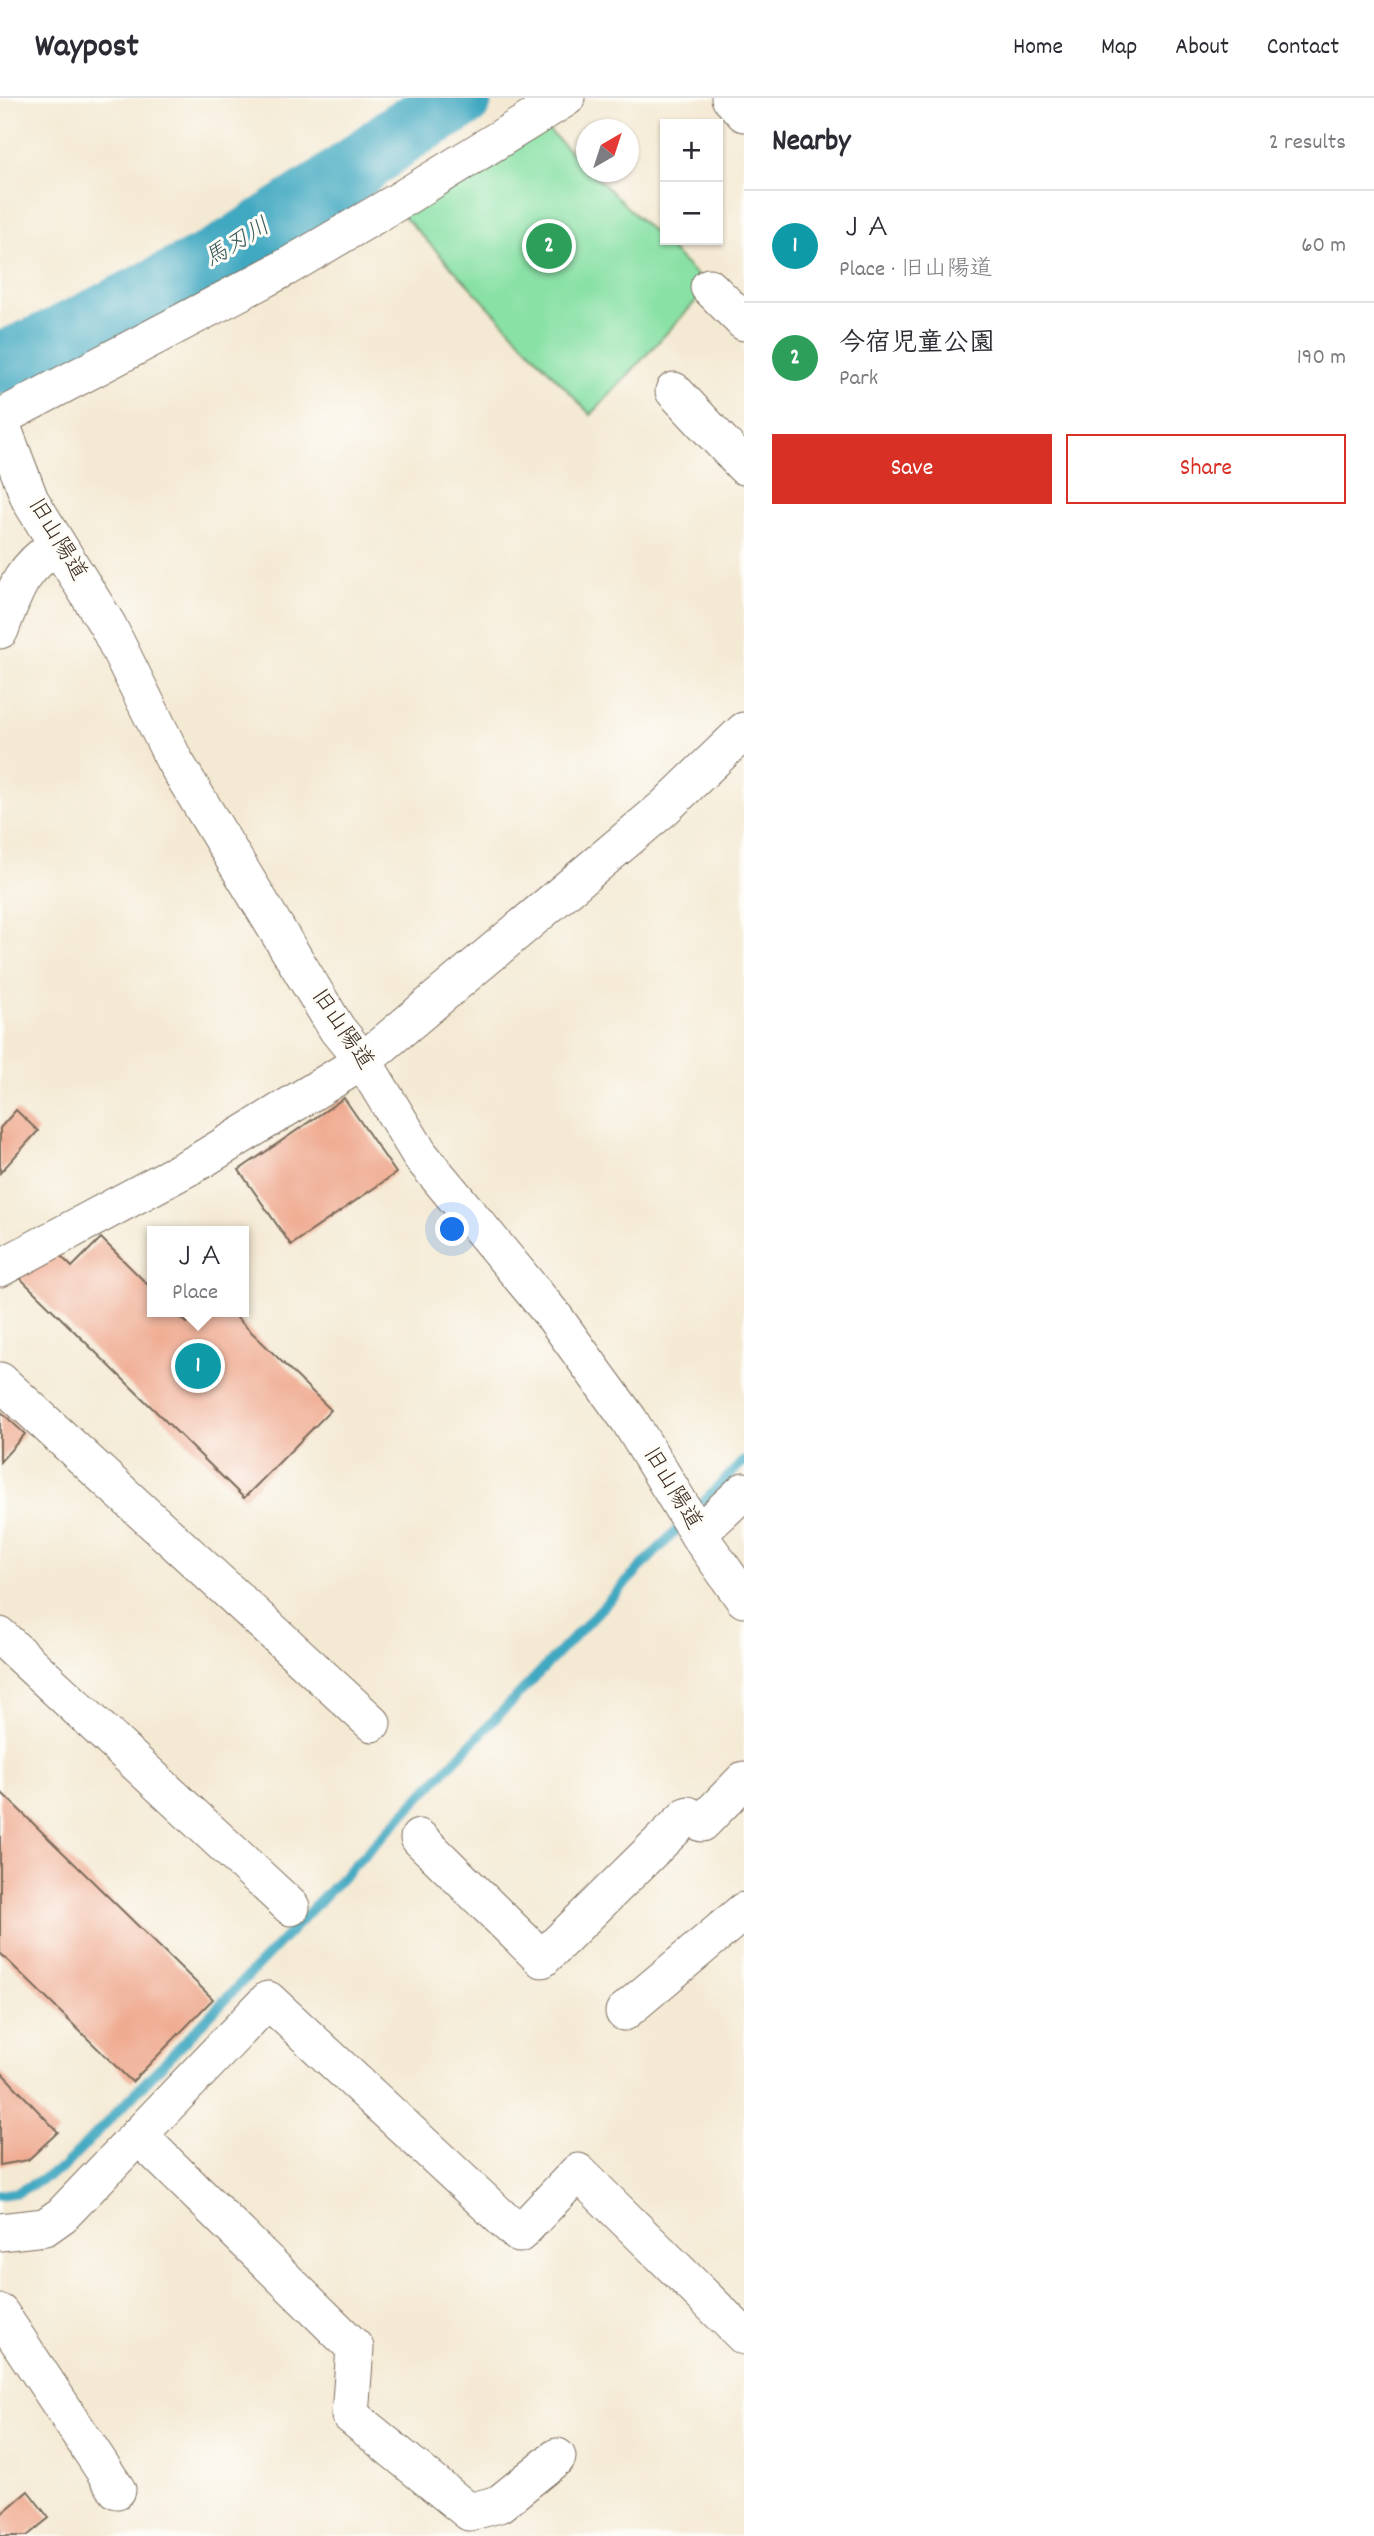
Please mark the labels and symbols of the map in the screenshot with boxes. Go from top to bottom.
north arrow [576,119,639,182]
water label: 馬刃川 [198,211,278,277]
pin: 2 [526,220,572,272]
street label: 旧山陽道 [18,492,94,588]
street label: 旧山陽道 [302,983,380,1077]
your location [435,1212,469,1246]
pin: 1 [175,1340,221,1392]
street label: 旧山陽道 [633,1441,709,1537]

